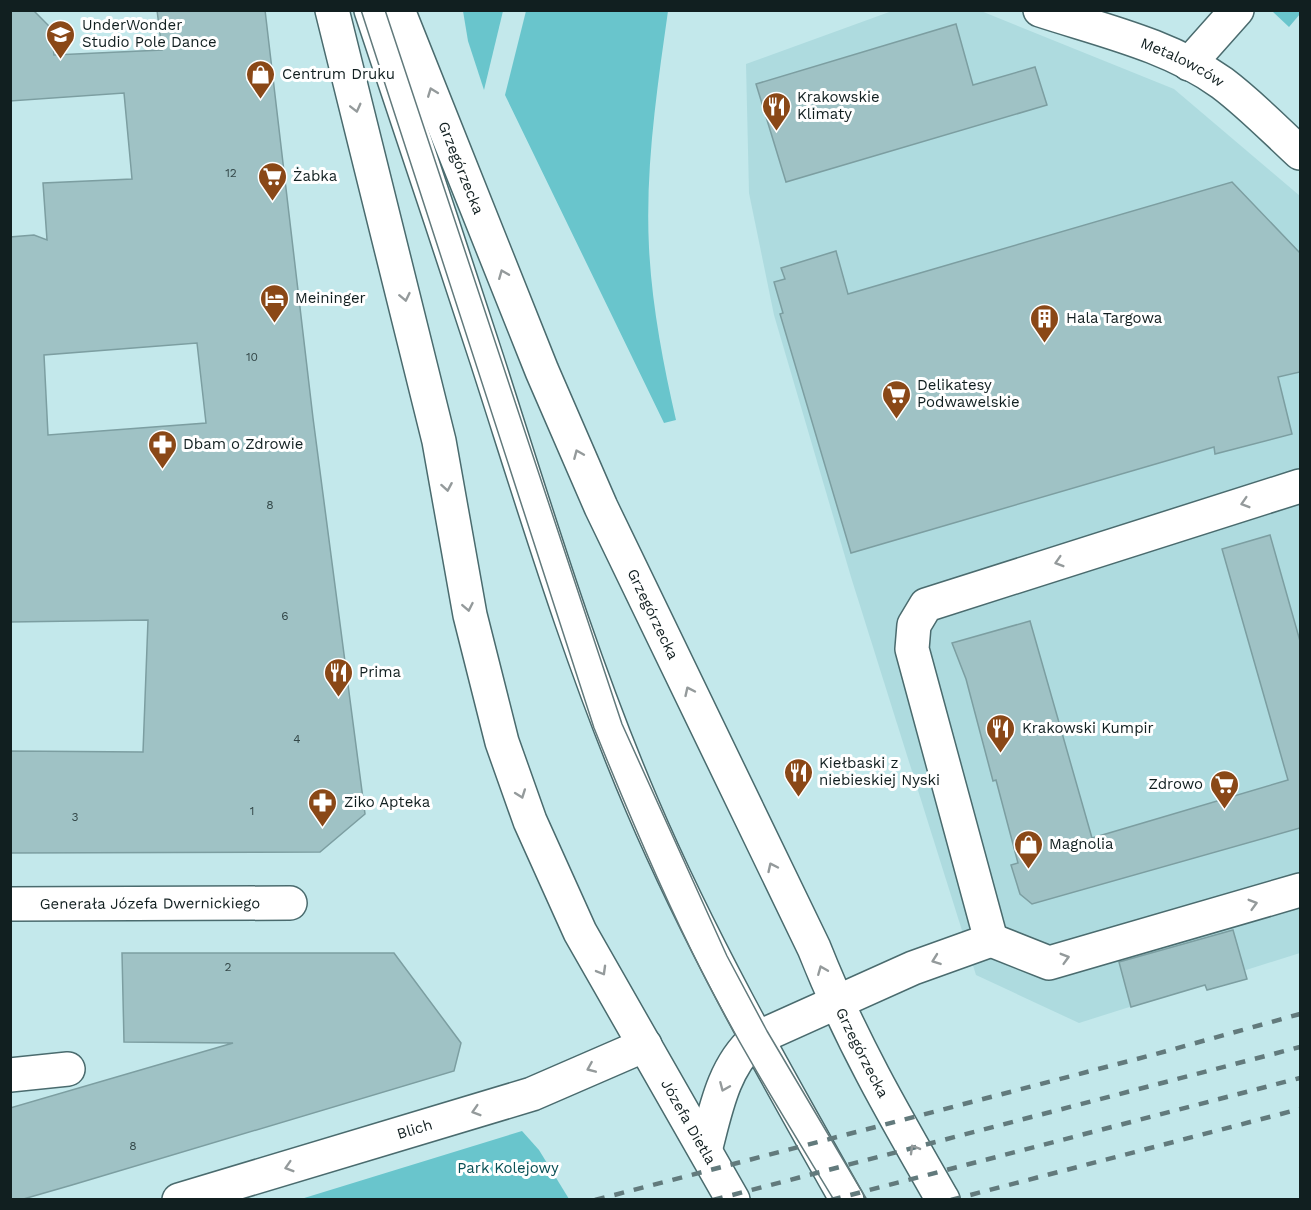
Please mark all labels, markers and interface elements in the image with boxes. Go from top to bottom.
place label: UnderWonder Studio Pole Dance [82,16,217,51]
school or university icon: UnderWonder Studio Pole Dance [45,18,77,60]
street label: Metalowców [1138,34,1228,91]
shop icon: Centrum Druku [245,58,277,100]
place label: Centrum Druku [282,65,395,83]
one-way arrow [427,87,439,98]
place label: Krakowskie Klimaty [797,88,880,123]
restaurant icon: Krakowskie Klimaty [760,90,792,132]
one-way arrow [348,103,361,113]
street label: Grzegórzecka [434,119,488,217]
supermarket icon: Żabka [256,160,288,202]
house number: 12 [225,166,237,180]
place label: Żabka [293,167,338,185]
one-way arrow [498,269,510,280]
hotel icon: Meininger [258,282,290,324]
place label: Meininger [295,289,366,307]
one-way arrow [398,292,411,302]
building icon: Hala Targowa [1029,302,1061,344]
place label: Hala Targowa [1066,309,1163,327]
house number: 10 [246,350,258,364]
place label: Delikatesy Podwawelskie [917,376,1020,411]
supermarket icon: Delikatesy Podwawelskie [880,378,912,420]
pharmacy icon: Dbam o Zdrowie [146,428,178,470]
place label: Dbam o Zdrowie [183,435,303,453]
one-way arrow [573,449,585,460]
one-way arrow [440,482,453,492]
one-way arrow [1240,496,1251,508]
house number: 8 [266,498,274,512]
one-way arrow [1054,554,1065,567]
street label: Grzegórzecka [623,566,683,663]
one-way arrow [461,601,474,611]
house number: 6 [281,609,289,623]
restaurant icon: Prima [322,656,354,698]
place label: Prima [359,663,402,681]
one-way arrow [684,686,696,697]
restaurant icon: Krakowski Kumpir [985,712,1017,754]
place label: Krakowski Kumpir [1022,719,1154,737]
house number: 4 [293,732,301,746]
place label: Kiełbaski z niebieskiej Nyski [819,754,940,789]
restaurant icon: Kiełbaski z niebieskiej Nyski [782,756,814,798]
supermarket icon: Zdrowo [1208,768,1240,810]
place label: Zdrowo [1149,775,1203,793]
pharmacy icon: Ziko Apteka [307,786,339,828]
one-way arrow [513,788,526,799]
place label: Ziko Apteka [344,793,431,811]
house number: 1 [250,804,254,818]
house number: 3 [72,810,79,824]
shop icon: Magnolia [1012,828,1044,870]
place label: Magnolia [1049,835,1114,853]
one-way arrow [768,862,780,873]
street label: Generała Józefa Dwernickiego [40,894,260,913]
one-way arrow [1247,899,1258,911]
one-way arrow [931,952,942,965]
one-way arrow [1059,953,1070,965]
house number: 2 [225,960,232,974]
one-way arrow [595,965,607,975]
one-way arrow [817,965,829,976]
street label: Grzegórzecka [832,1005,893,1101]
one-way arrow [586,1061,597,1073]
street label: Józefa Dietla [657,1076,720,1168]
one-way arrow [719,1080,731,1091]
one-way arrow [471,1104,482,1116]
street label: Blich [395,1115,434,1143]
house number: 8 [129,1139,137,1153]
one-way arrow [909,1145,921,1155]
park label: Park Kolejowy [457,1159,559,1177]
one-way arrow [284,1160,295,1172]

